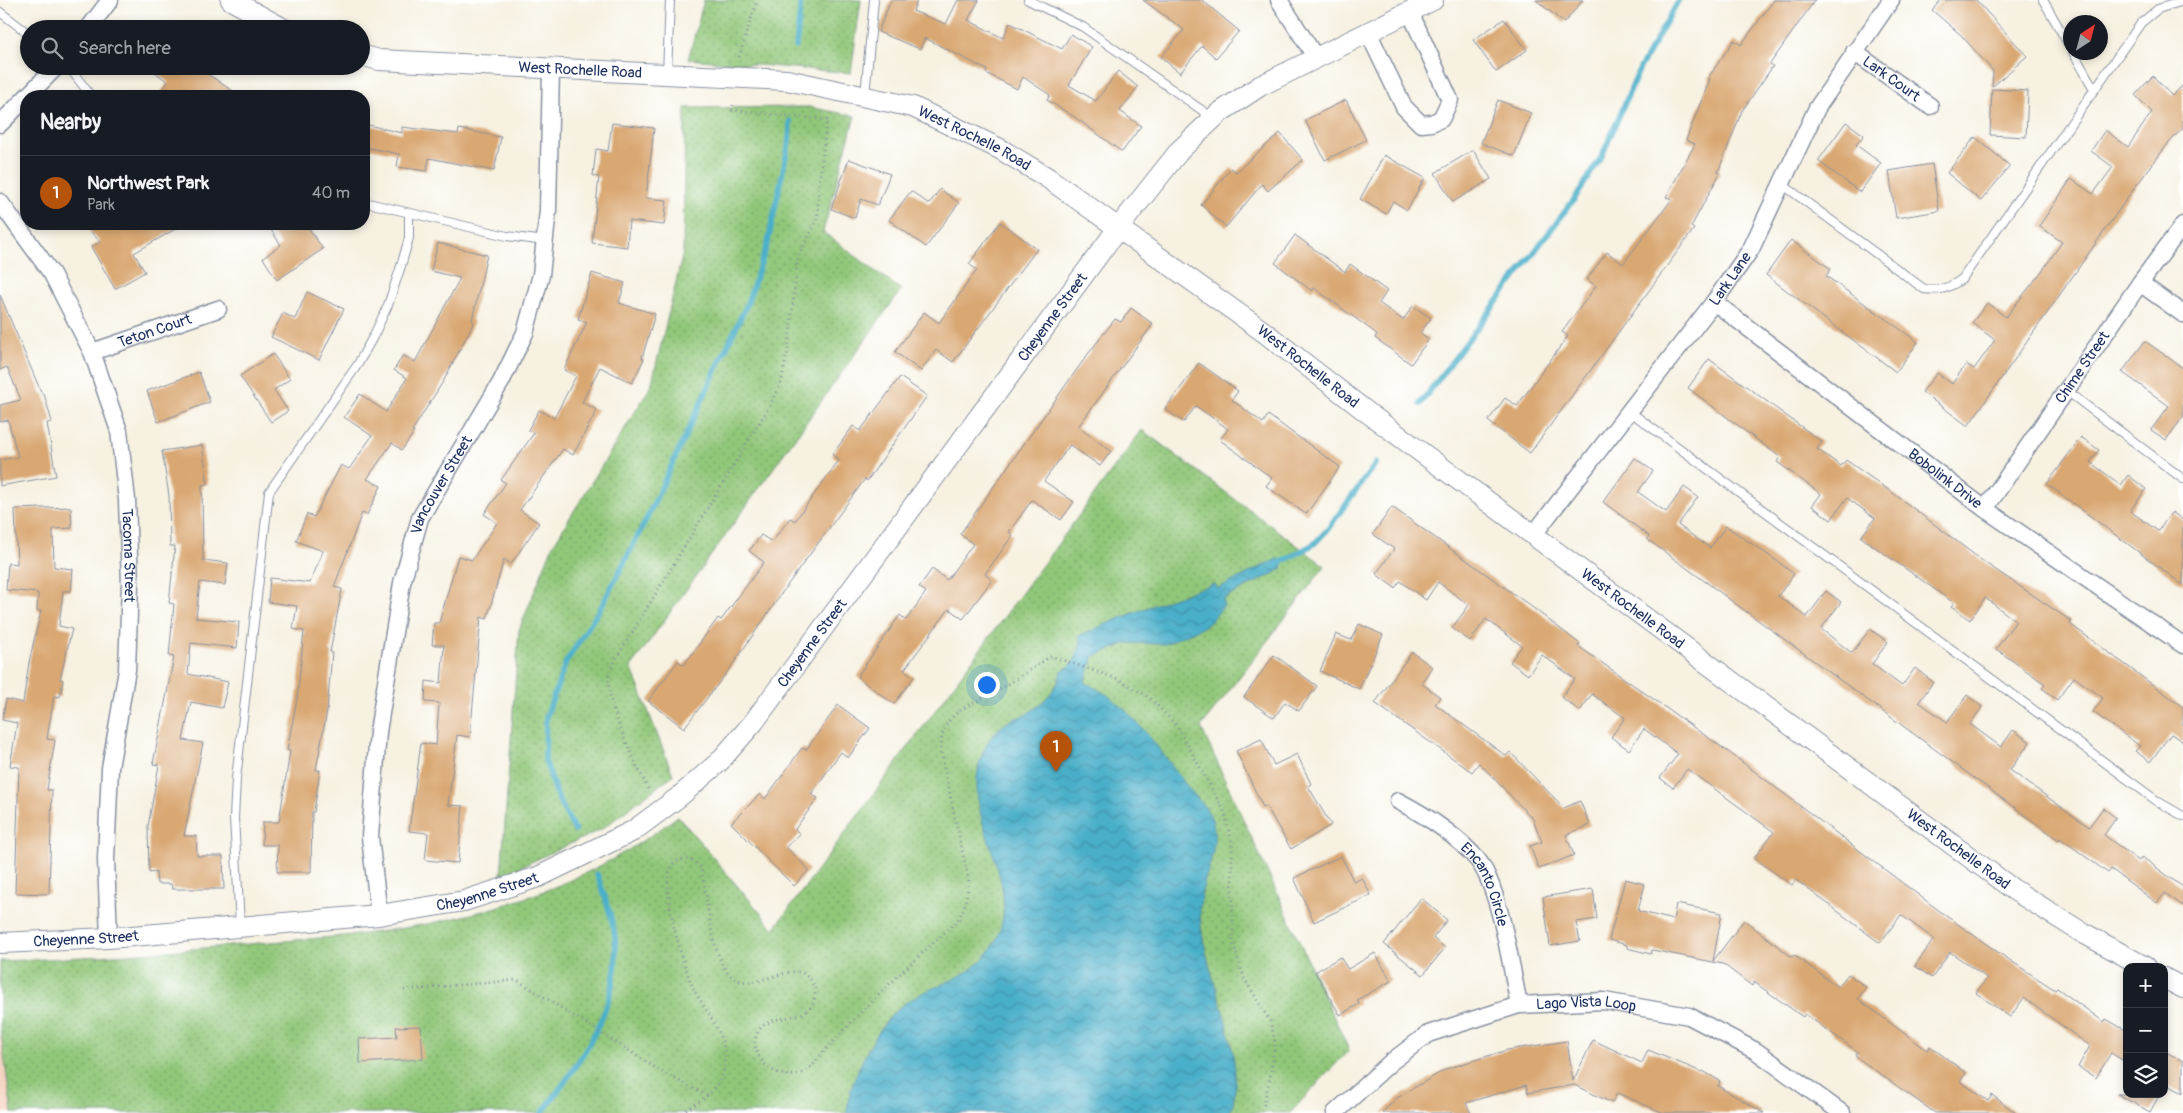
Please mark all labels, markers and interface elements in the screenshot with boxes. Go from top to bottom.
north arrow [2063,15,2108,60]
search box [20,20,370,75]
icon: search [38,34,66,62]
text: Search here [78,36,171,60]
street label: Lark Court [1859,52,1925,106]
street label: West Rochelle Road [518,57,642,82]
street label: West Rochelle Road [915,101,1034,175]
text: Nearby [40,109,101,136]
text: Northwest Park [87,171,209,195]
text: 1 [53,183,59,203]
text: 40 m [312,183,350,203]
text: Park [87,195,115,215]
street label: Lark Lane [1705,248,1756,309]
street label: Cheyenne Street [1013,268,1092,365]
street label: Teton Court [115,309,195,352]
street label: West Rochelle Road [1253,321,1363,412]
street label: Chime Street [2051,327,2114,407]
street label: Vancouver Street [406,431,477,537]
street label: Bobolink Drive [1904,444,1987,513]
street label: Tacoma Street [118,508,140,604]
street label: West Rochelle Road [1577,564,1688,653]
street label: Cheyenne Street [773,594,852,691]
your location [974,672,1000,698]
pin: 1 [1040,731,1072,772]
street label: West Rochelle Road [1903,805,2014,894]
street label: Encanto Circle [1457,838,1512,929]
street label: Cheyenne Street [435,868,542,915]
street label: Cheyenne Street [33,926,140,951]
map controls [2123,963,2168,1098]
button: + [2123,963,2168,1008]
street label: Lago Vista Loop [1535,991,1638,1016]
button: − [2123,1008,2168,1053]
button: layers [2123,1053,2168,1098]

